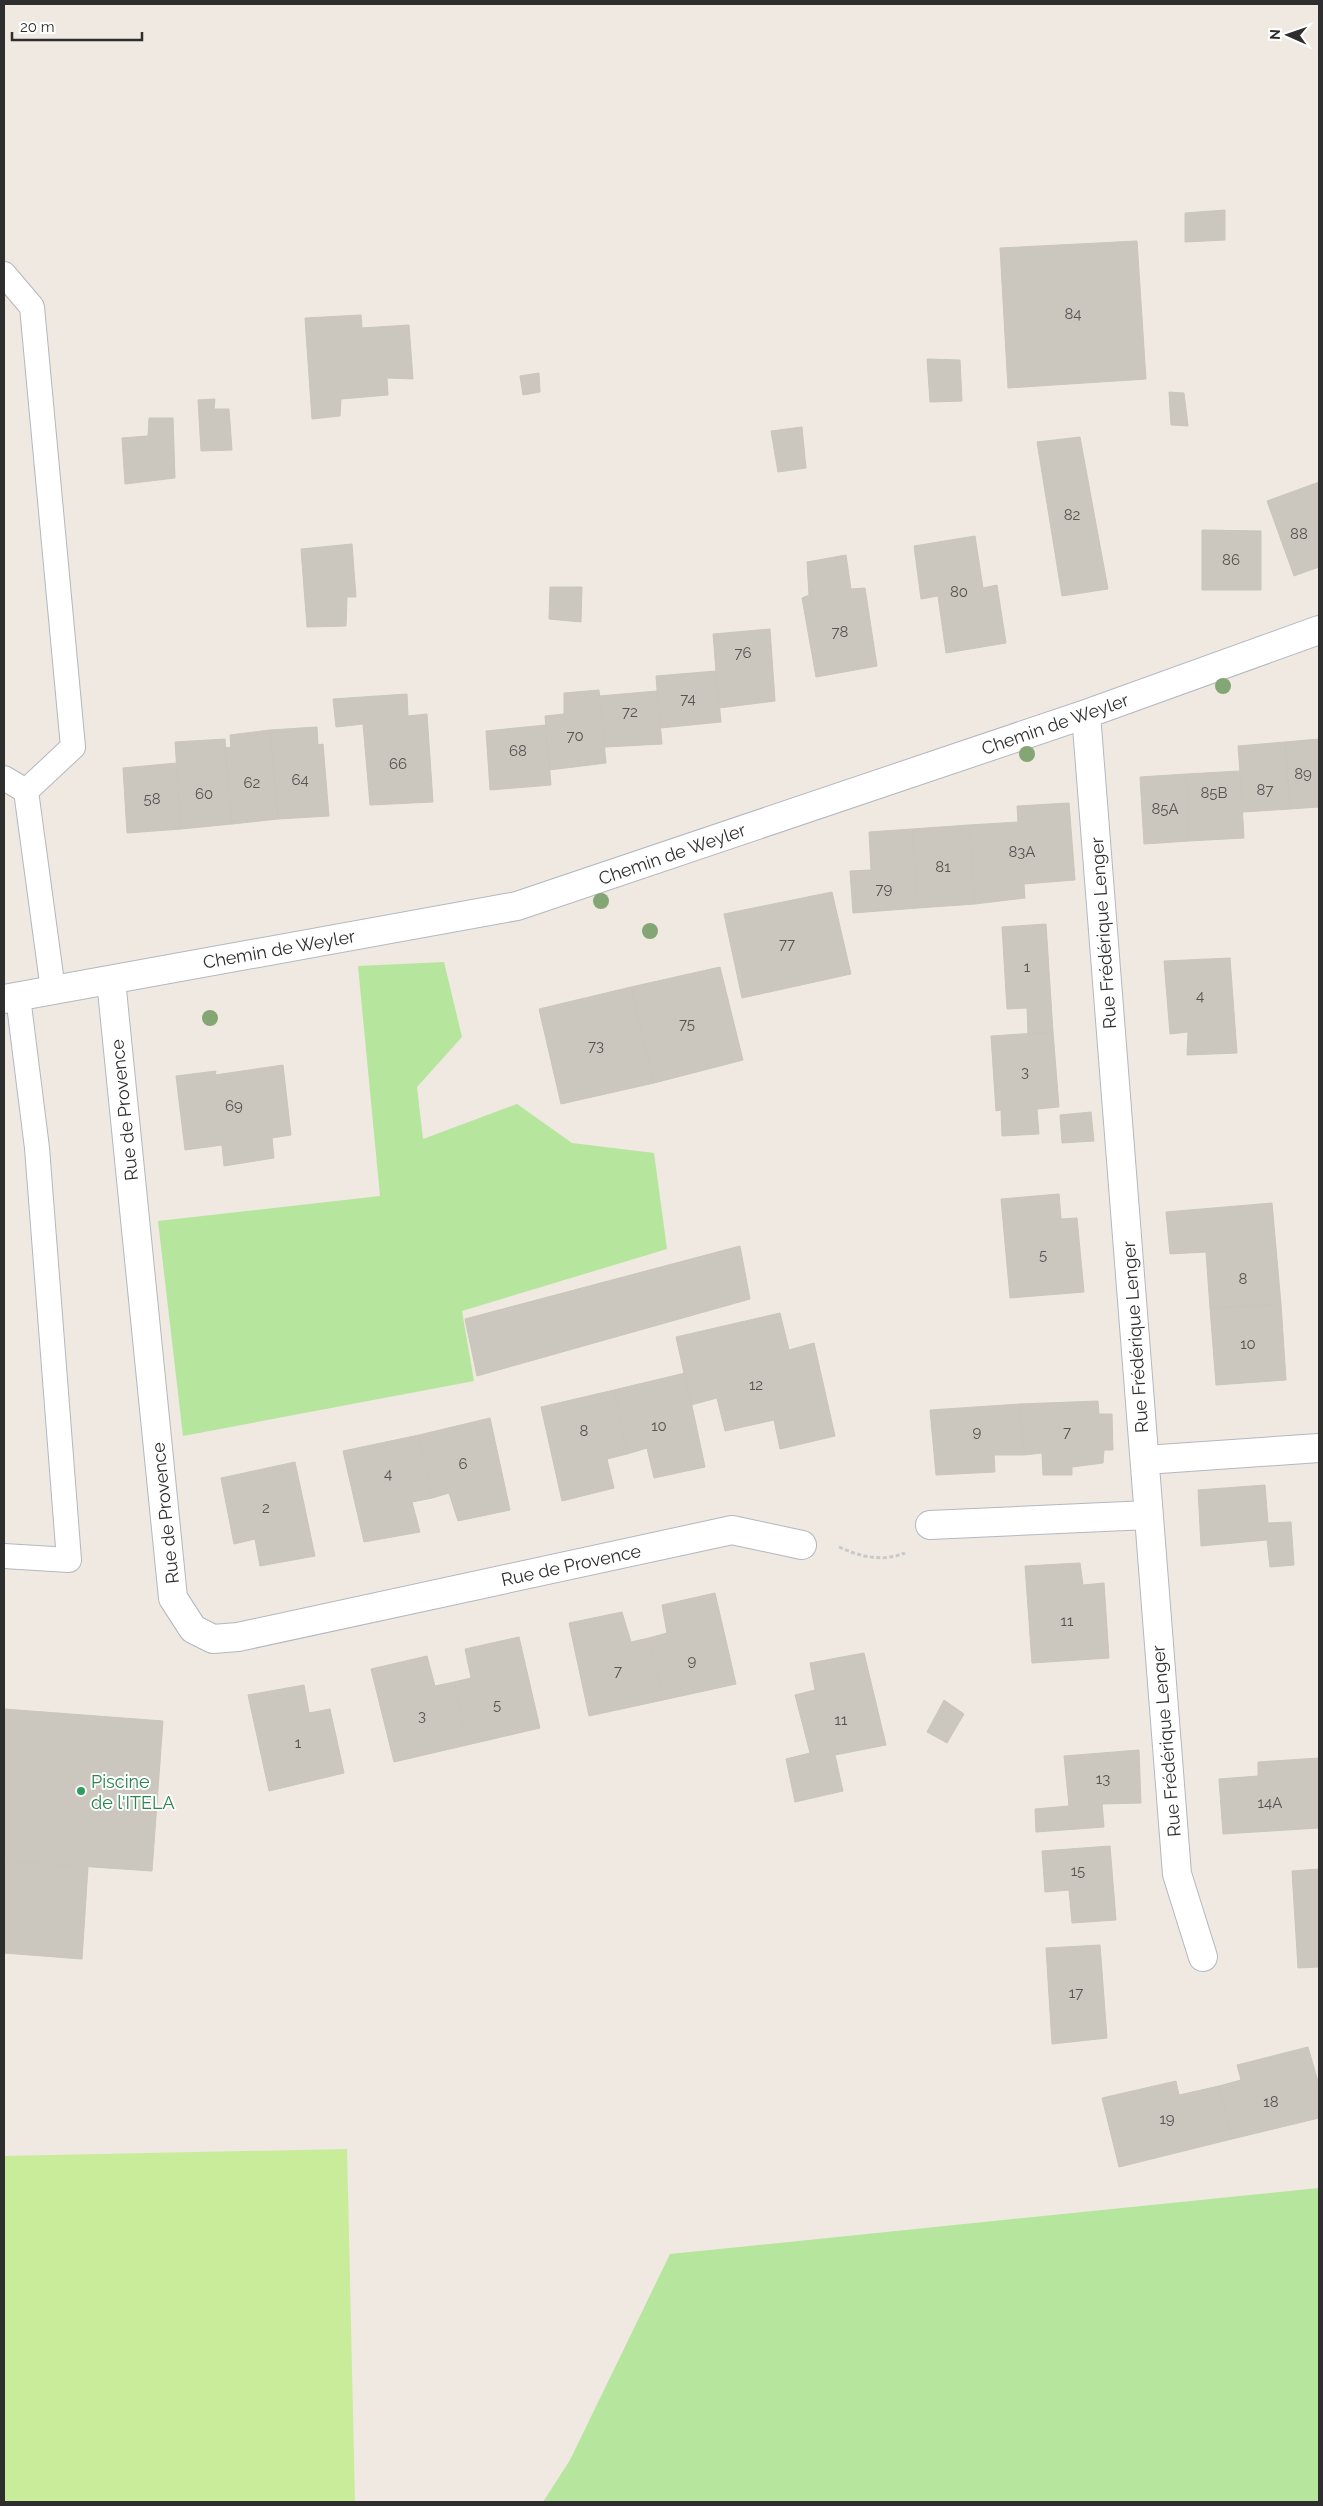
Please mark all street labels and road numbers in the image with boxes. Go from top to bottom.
street label: Chemin de Weyler [979,689,1132,759]
street label: Chemin de Weyler [596,819,749,889]
street label: Rue Frédérique Lenger [1086,836,1120,1030]
street label: Chemin de Weyler [201,925,357,973]
street label: Rue de Provence [106,1038,142,1182]
street label: Rue Frédérique Lenger [1118,1240,1152,1434]
street label: Rue de Provence [147,1441,183,1585]
street label: Rue de Provence [499,1540,643,1590]
street label: Rue Frédérique Lenger [1147,1644,1185,1838]

